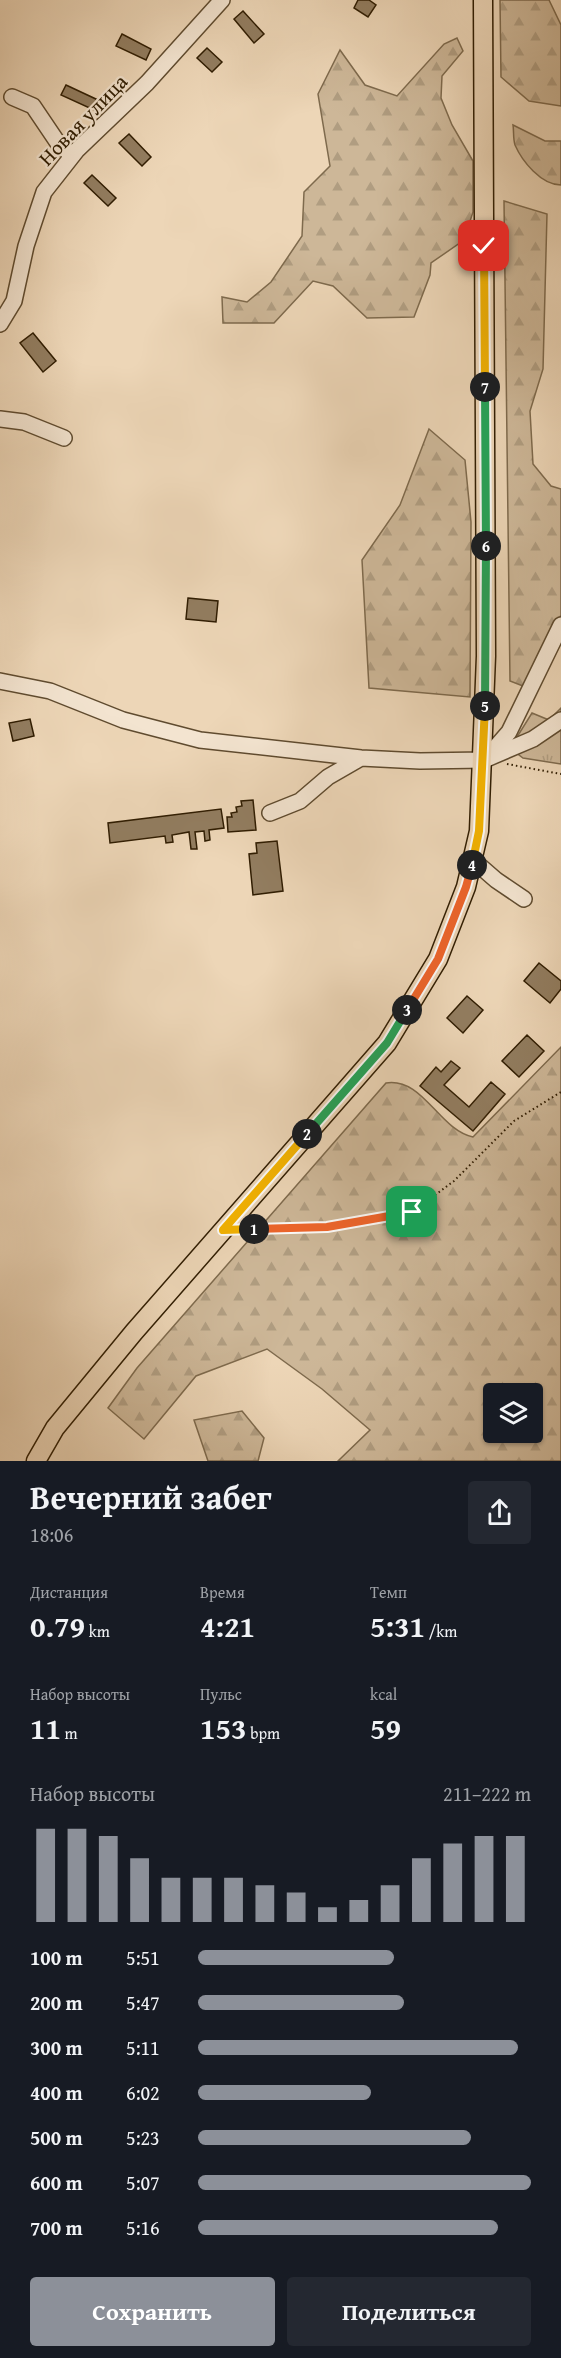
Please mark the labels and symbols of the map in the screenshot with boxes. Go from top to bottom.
street label: Новая улица [31,67,134,172]
pin [458,220,509,271]
pin: 7 [470,372,500,402]
pin: 6 [471,531,501,561]
pin: 5 [470,691,500,721]
pin: 4 [457,850,487,880]
pin: 3 [392,995,422,1025]
pin: 2 [292,1119,322,1149]
pin [386,1186,437,1237]
pin: 1 [239,1214,269,1244]

